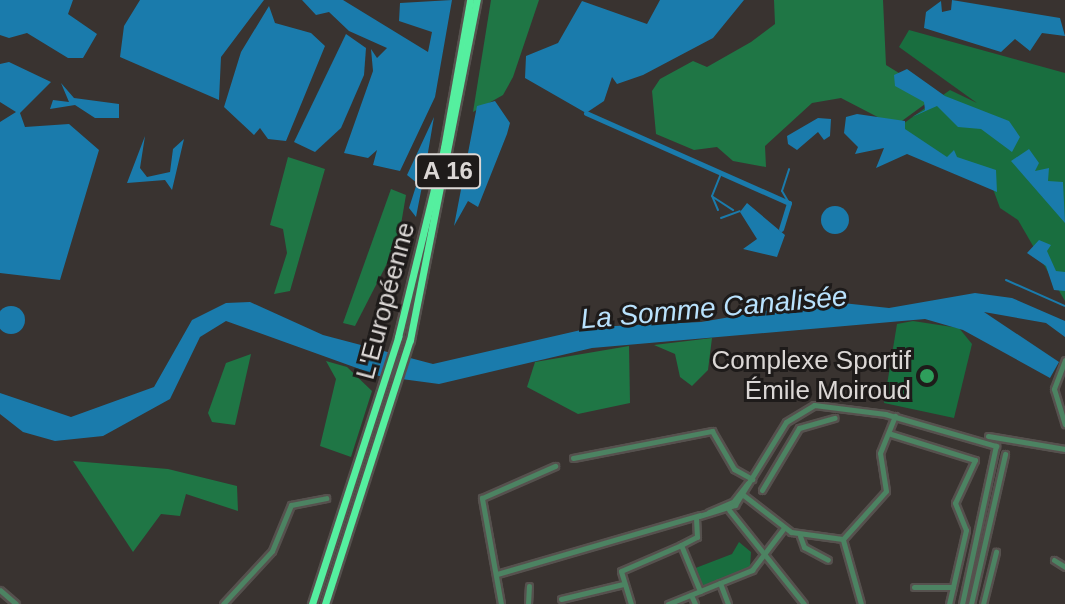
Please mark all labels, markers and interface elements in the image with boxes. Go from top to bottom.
road number: A 16 [414,151,482,191]
street label: L'Européenne [350,219,422,383]
water label: La Somme Canalisée [579,280,849,336]
place label: Complexe Sportif Émile Moiroud [712,345,911,406]
marker: Complexe Sportif Émile Moiroud [918,367,936,385]

